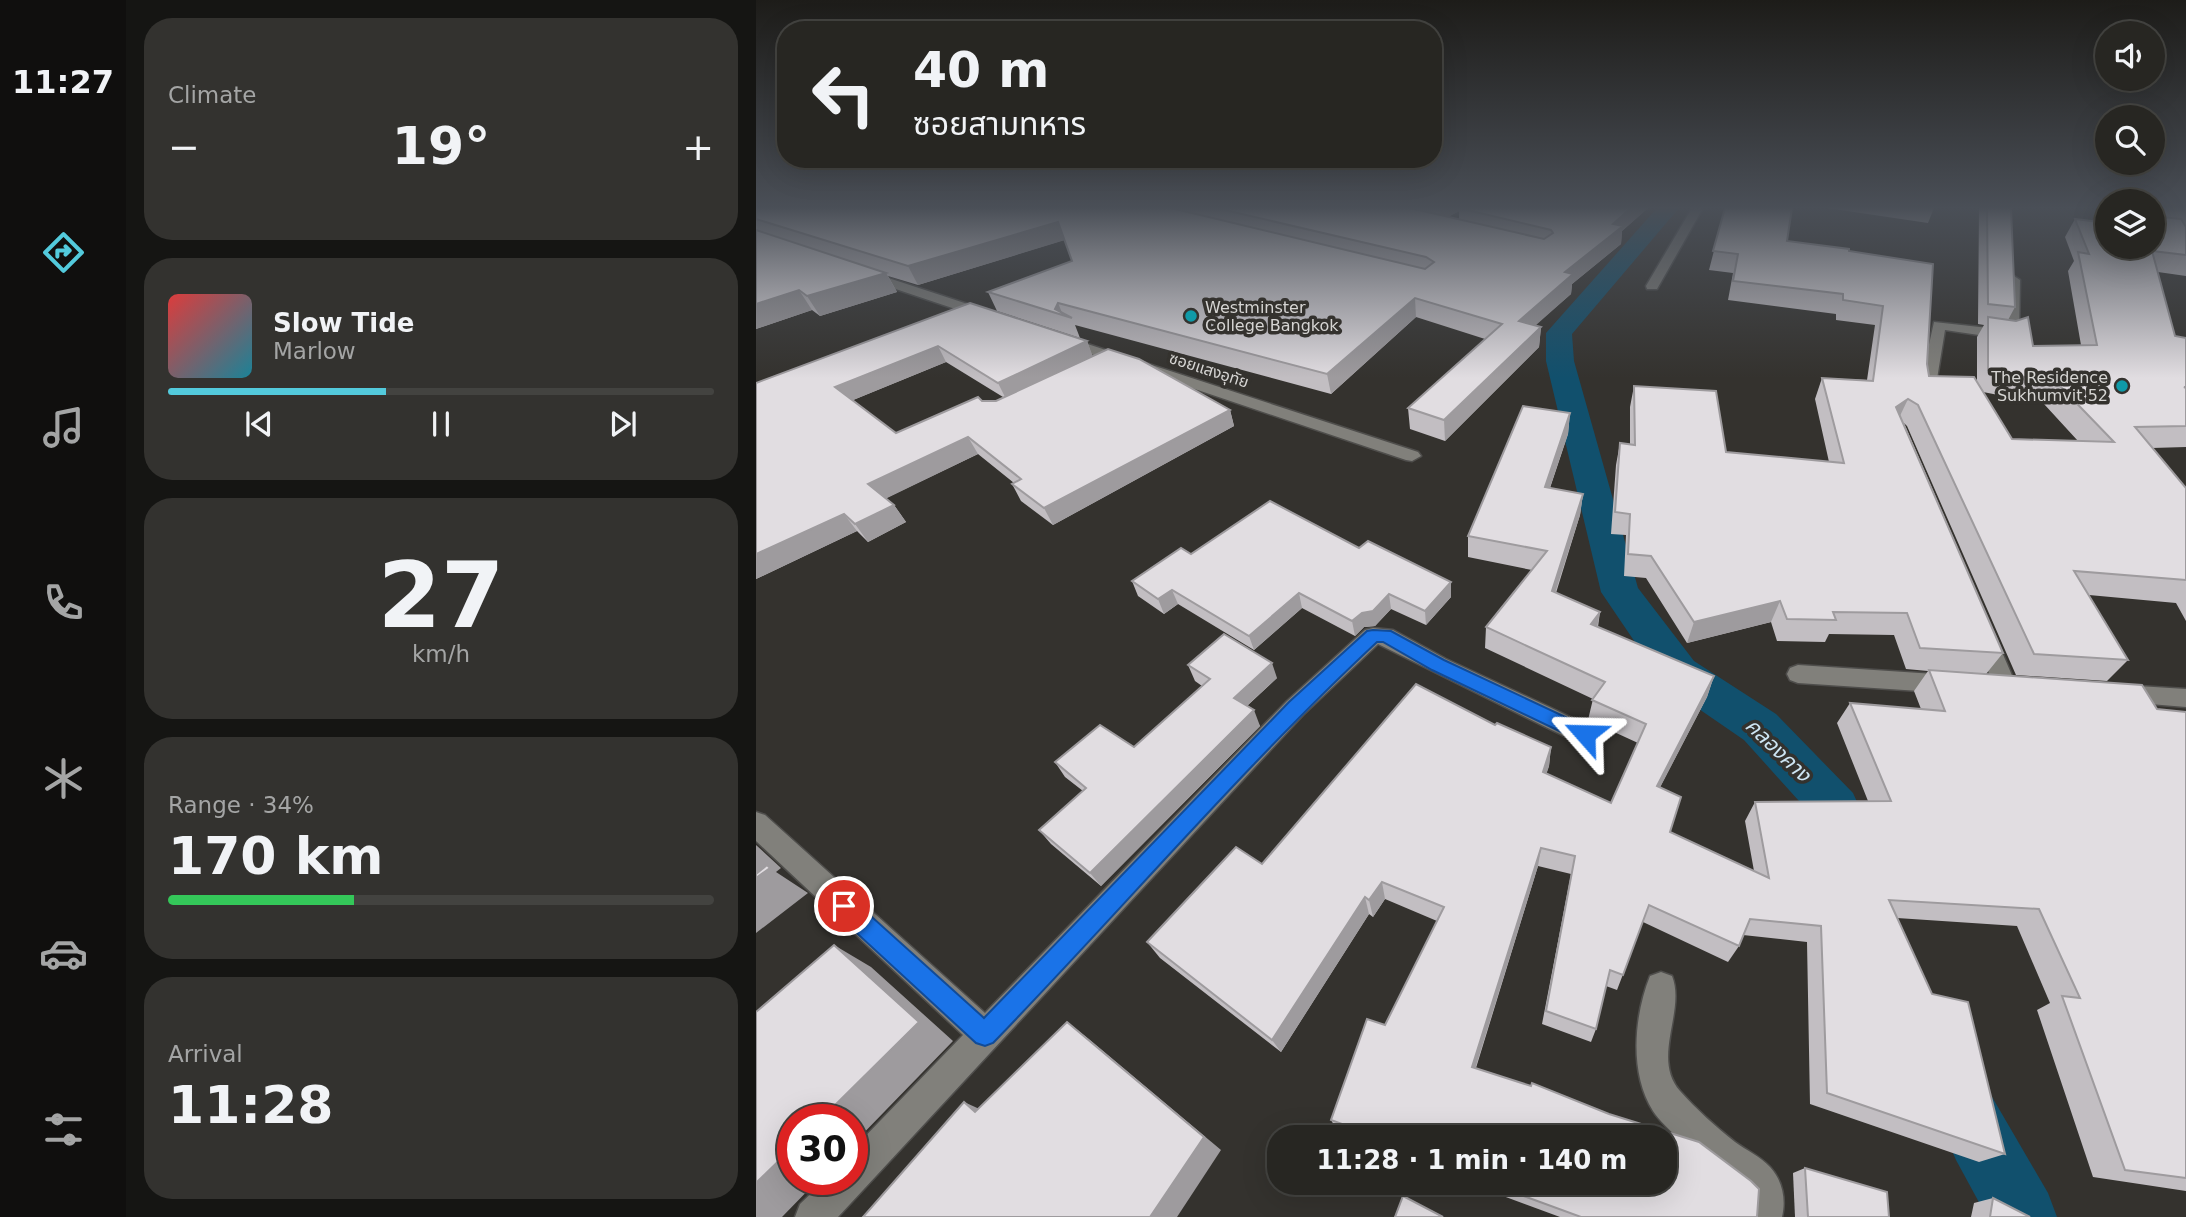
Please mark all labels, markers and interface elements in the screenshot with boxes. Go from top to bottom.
map controls [2095,21,2165,259]
button: sound [2095,21,2165,91]
text: 40 m [913,42,1049,99]
icon: left [798,49,889,140]
text: 11:27 [12,63,114,101]
text: Climate [168,82,257,108]
text: ซอยสามทหาร [913,105,1086,143]
button: search [2095,105,2165,175]
text: 19° [392,116,490,176]
text: − [168,125,200,169]
text: + [682,125,714,169]
button: layers [2095,189,2165,259]
icon: directions [39,228,88,277]
place label: Westminster College Bangkok [1205,298,1339,335]
text: Slow Tide [273,308,414,338]
marker: Westminster College Bangkok [1183,308,1199,324]
text: Marlow [273,338,356,364]
street label: ซอยแสงอุทัย [1167,348,1251,392]
place label: The Residence Sukhumvit 52 [1990,368,2108,405]
marker: The Residence Sukhumvit 52 [2114,378,2130,394]
icon: music [39,403,88,452]
icon: previous [240,405,278,443]
icon: pause [422,405,460,443]
icon: next [604,405,642,443]
text: 27 [378,543,504,648]
icon: phone [39,578,88,627]
text: km/h [412,641,470,667]
position arrow [1548,697,1622,771]
water label: คลองคาง [1741,713,1817,788]
icon: climate [39,754,88,803]
text: Range · 34% [168,792,314,818]
text: 170 km [168,826,383,886]
pin [814,876,874,936]
icon: arrive [825,887,863,925]
icon: car [39,929,88,978]
text: Arrival [168,1041,243,1067]
text: 11:28 [168,1075,334,1135]
speed limit sign: 30 [777,1104,868,1195]
icon: filters [39,1105,88,1154]
text: 11:28 · 1 min · 140 m [1317,1145,1627,1175]

